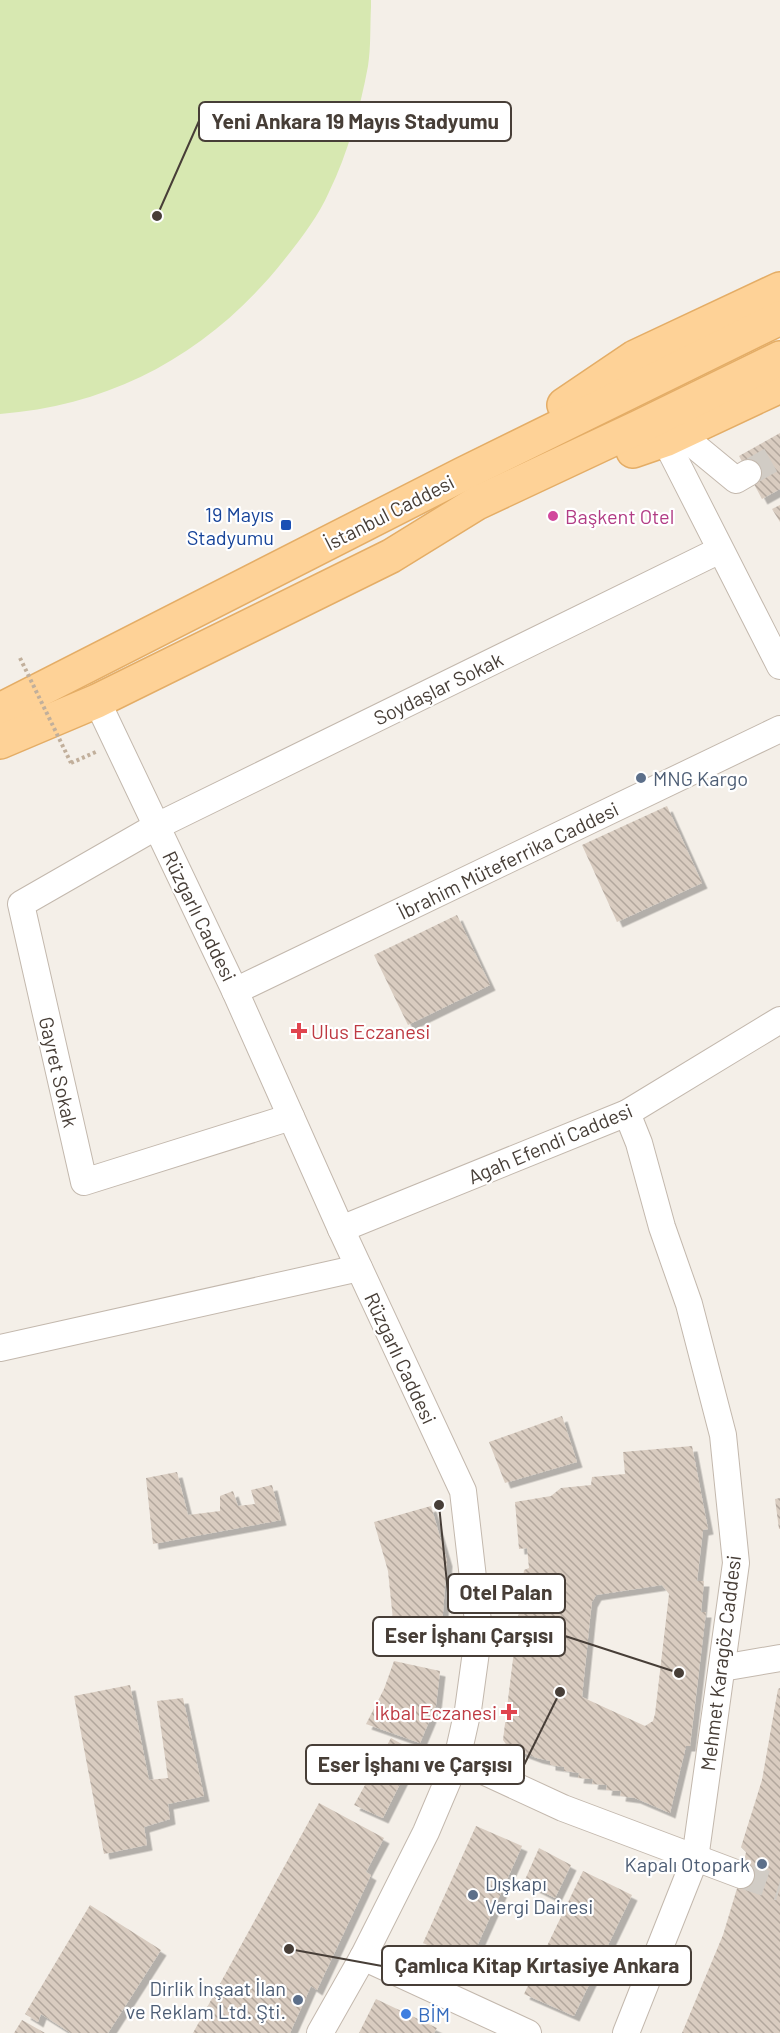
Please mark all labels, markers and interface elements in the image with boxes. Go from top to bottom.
callout: Yeni Ankara 19 Mayıs Stadyumu [199,102,511,141]
text: Yeni Ankara 19 Mayıs Stadyumu [211,108,499,133]
street label: İstanbul Caddesi [320,469,458,555]
place label: 19 Mayıs Stadyumu [187,502,274,549]
place label: Başkent Otel [565,504,674,528]
marker: Başkent Otel [546,509,560,523]
marker: 19 Mayıs Stadyumu [279,518,293,532]
street label: Soydaşlar Sokak [370,646,506,730]
place label: MNG Kargo [653,766,748,790]
marker: MNG Kargo [634,771,648,785]
street label: İbrahim Müteferrika Caddesi [394,796,622,924]
street label: Rüzgarlı Caddesi [158,847,242,985]
street label: Gayret Sokak [35,1014,83,1130]
place label: Ulus Eczanesi [311,1019,430,1043]
marker: Ulus Eczanesi [292,1024,306,1038]
street label: Agah Efendi Caddesi [464,1098,636,1188]
street label: Rüzgarlı Caddesi [360,1288,442,1428]
street label: Mehmet Karagöz Caddesi [695,1554,745,1772]
callout: Otel Palan [448,1574,565,1613]
text: Otel Palan [460,1579,552,1604]
callout: Eser İşhanı Çarşısı [373,1617,565,1656]
text: Eser İşhanı Çarşısı [385,1622,553,1647]
place label: İkbal Eczanesi [375,1700,497,1724]
marker: İkbal Eczanesi [502,1705,516,1719]
callout: Eser İşhanı ve Çarşısı [306,1745,524,1784]
text: Eser İşhanı ve Çarşısı [318,1751,512,1776]
place label: Kapalı Otopark [625,1852,750,1876]
marker: Kapalı Otopark [755,1857,769,1871]
place label: Dışkapı Vergi Dairesi [485,1871,593,1918]
marker: Dışkapı Vergi Dairesi [466,1888,480,1902]
callout: Çamlıca Kitap Kırtasiye Ankara [382,1946,691,1985]
text: Çamlıca Kitap Kırtasiye Ankara [395,1952,679,1977]
place label: Dirlik İnşaat İlan ve Reklam Ltd. Şti. [126,1976,286,2023]
marker: Dirlik İnşaat İlan ve Reklam Ltd. Şti. [291,1993,305,2007]
place label: BİM [418,2002,450,2026]
marker: BİM [399,2007,413,2021]

